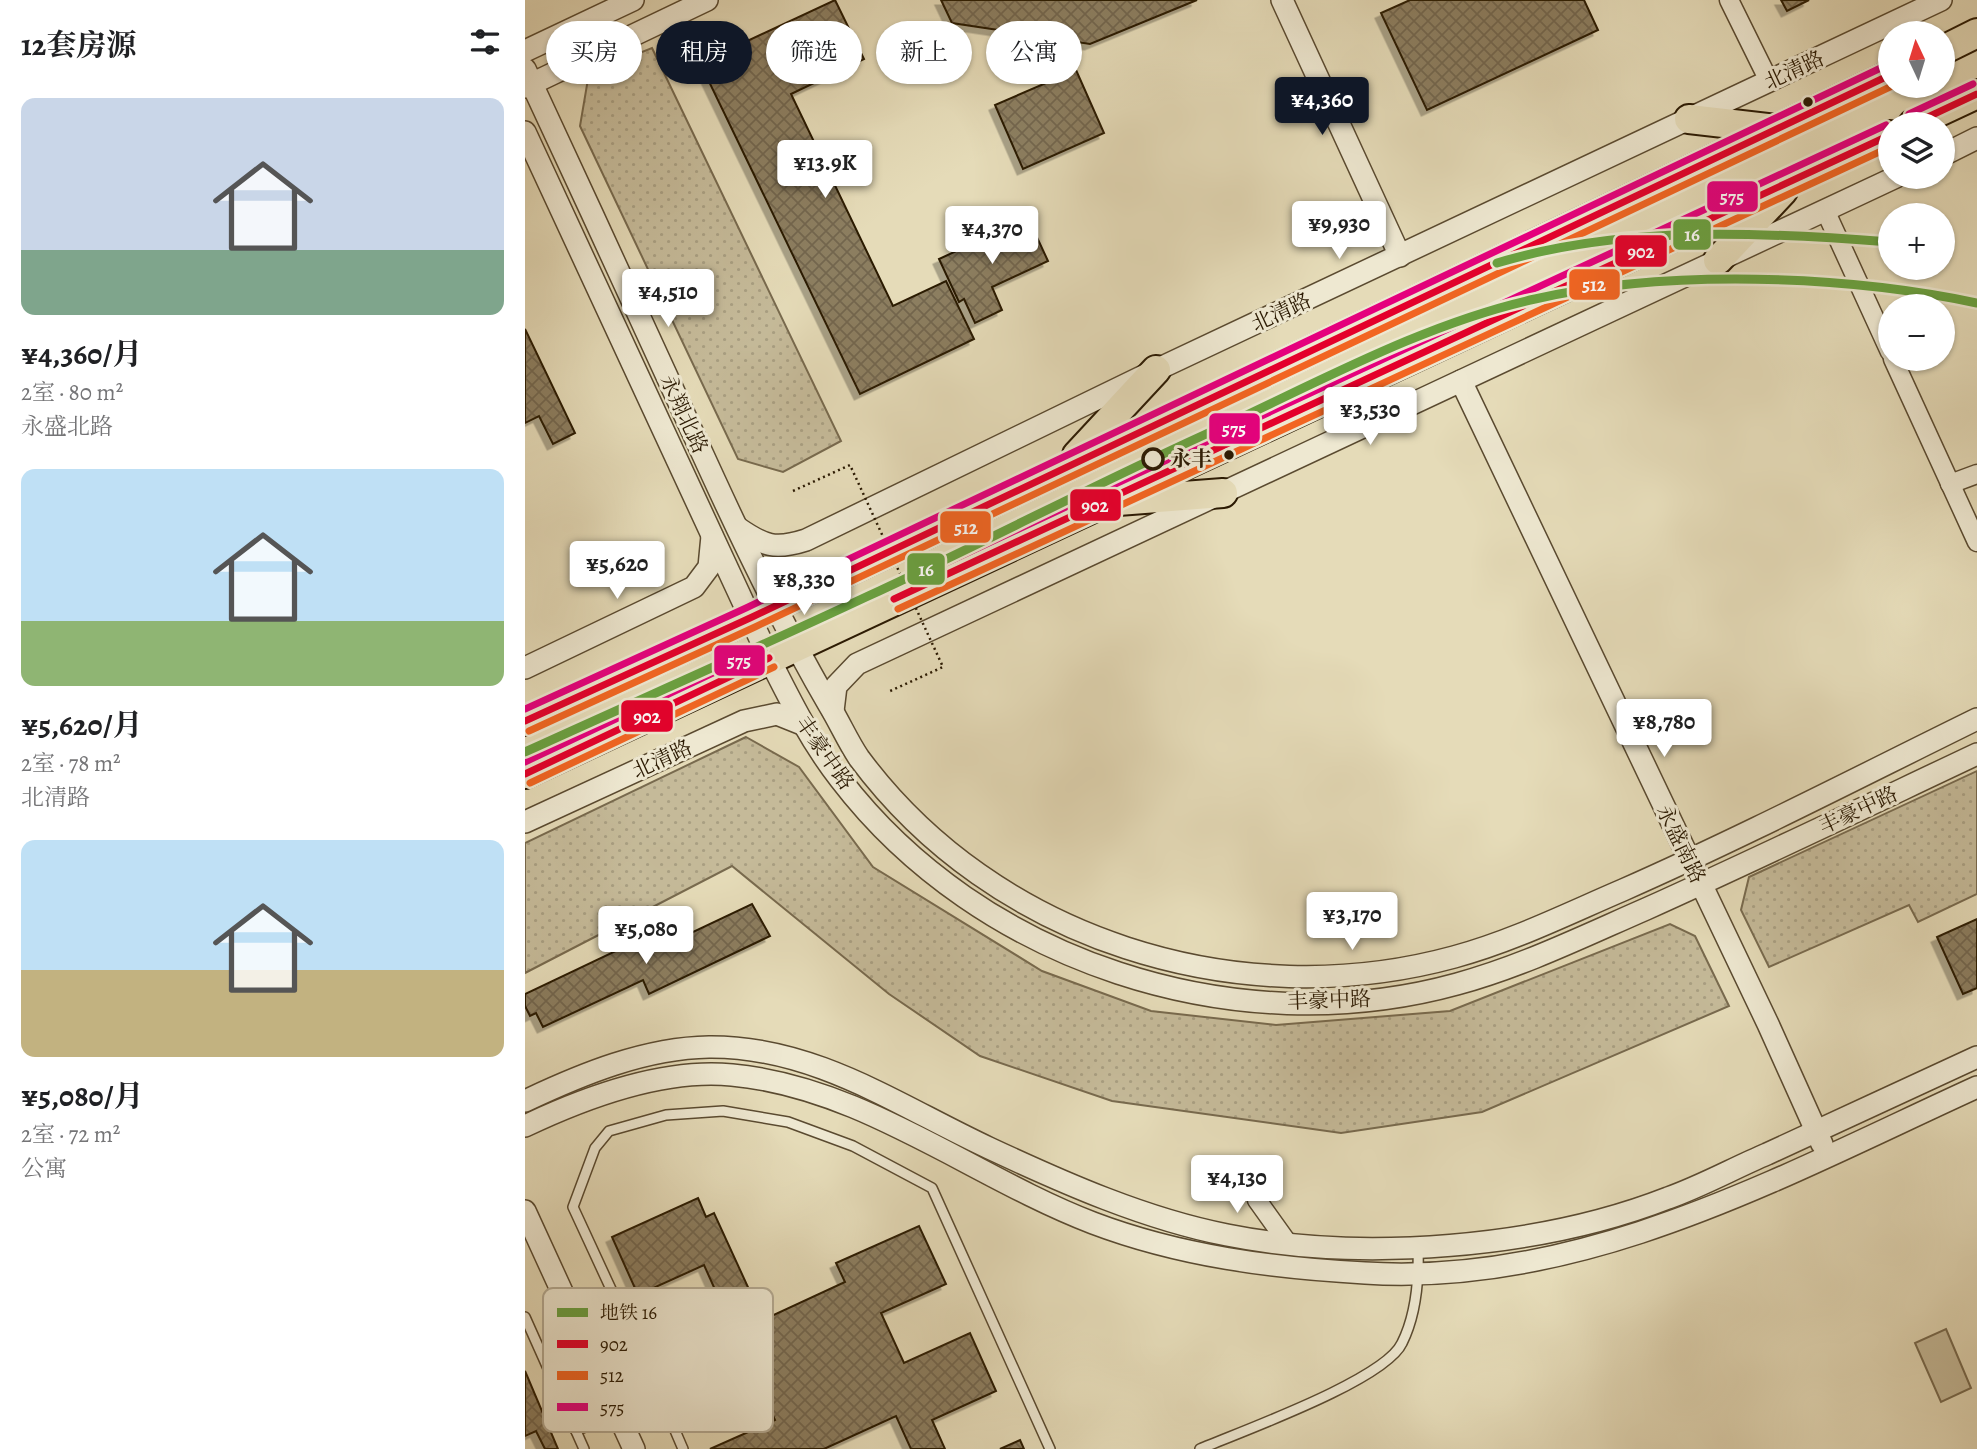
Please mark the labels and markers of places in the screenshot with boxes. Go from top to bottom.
pin: ¥4,360 [1265,78,1379,137]
unlabelled marker [1801,95,1815,109]
pin: ¥13.9K [768,140,882,200]
pin: ¥9,930 [1282,202,1396,261]
pin: ¥4,370 [935,206,1049,266]
pin: ¥4,510 [611,270,725,329]
pin: ¥3,530 [1313,388,1427,447]
place label: 永丰 [1170,445,1212,473]
marker: 永丰 [1142,448,1164,470]
unlabelled marker [1222,448,1236,462]
pin: ¥5,620 [560,542,674,601]
pin: ¥8,330 [747,558,861,617]
pin: ¥8,780 [1607,700,1721,759]
pin: ¥3,170 [1295,892,1409,952]
pin: ¥5,080 [589,906,703,966]
pin: ¥4,130 [1180,1156,1294,1215]

